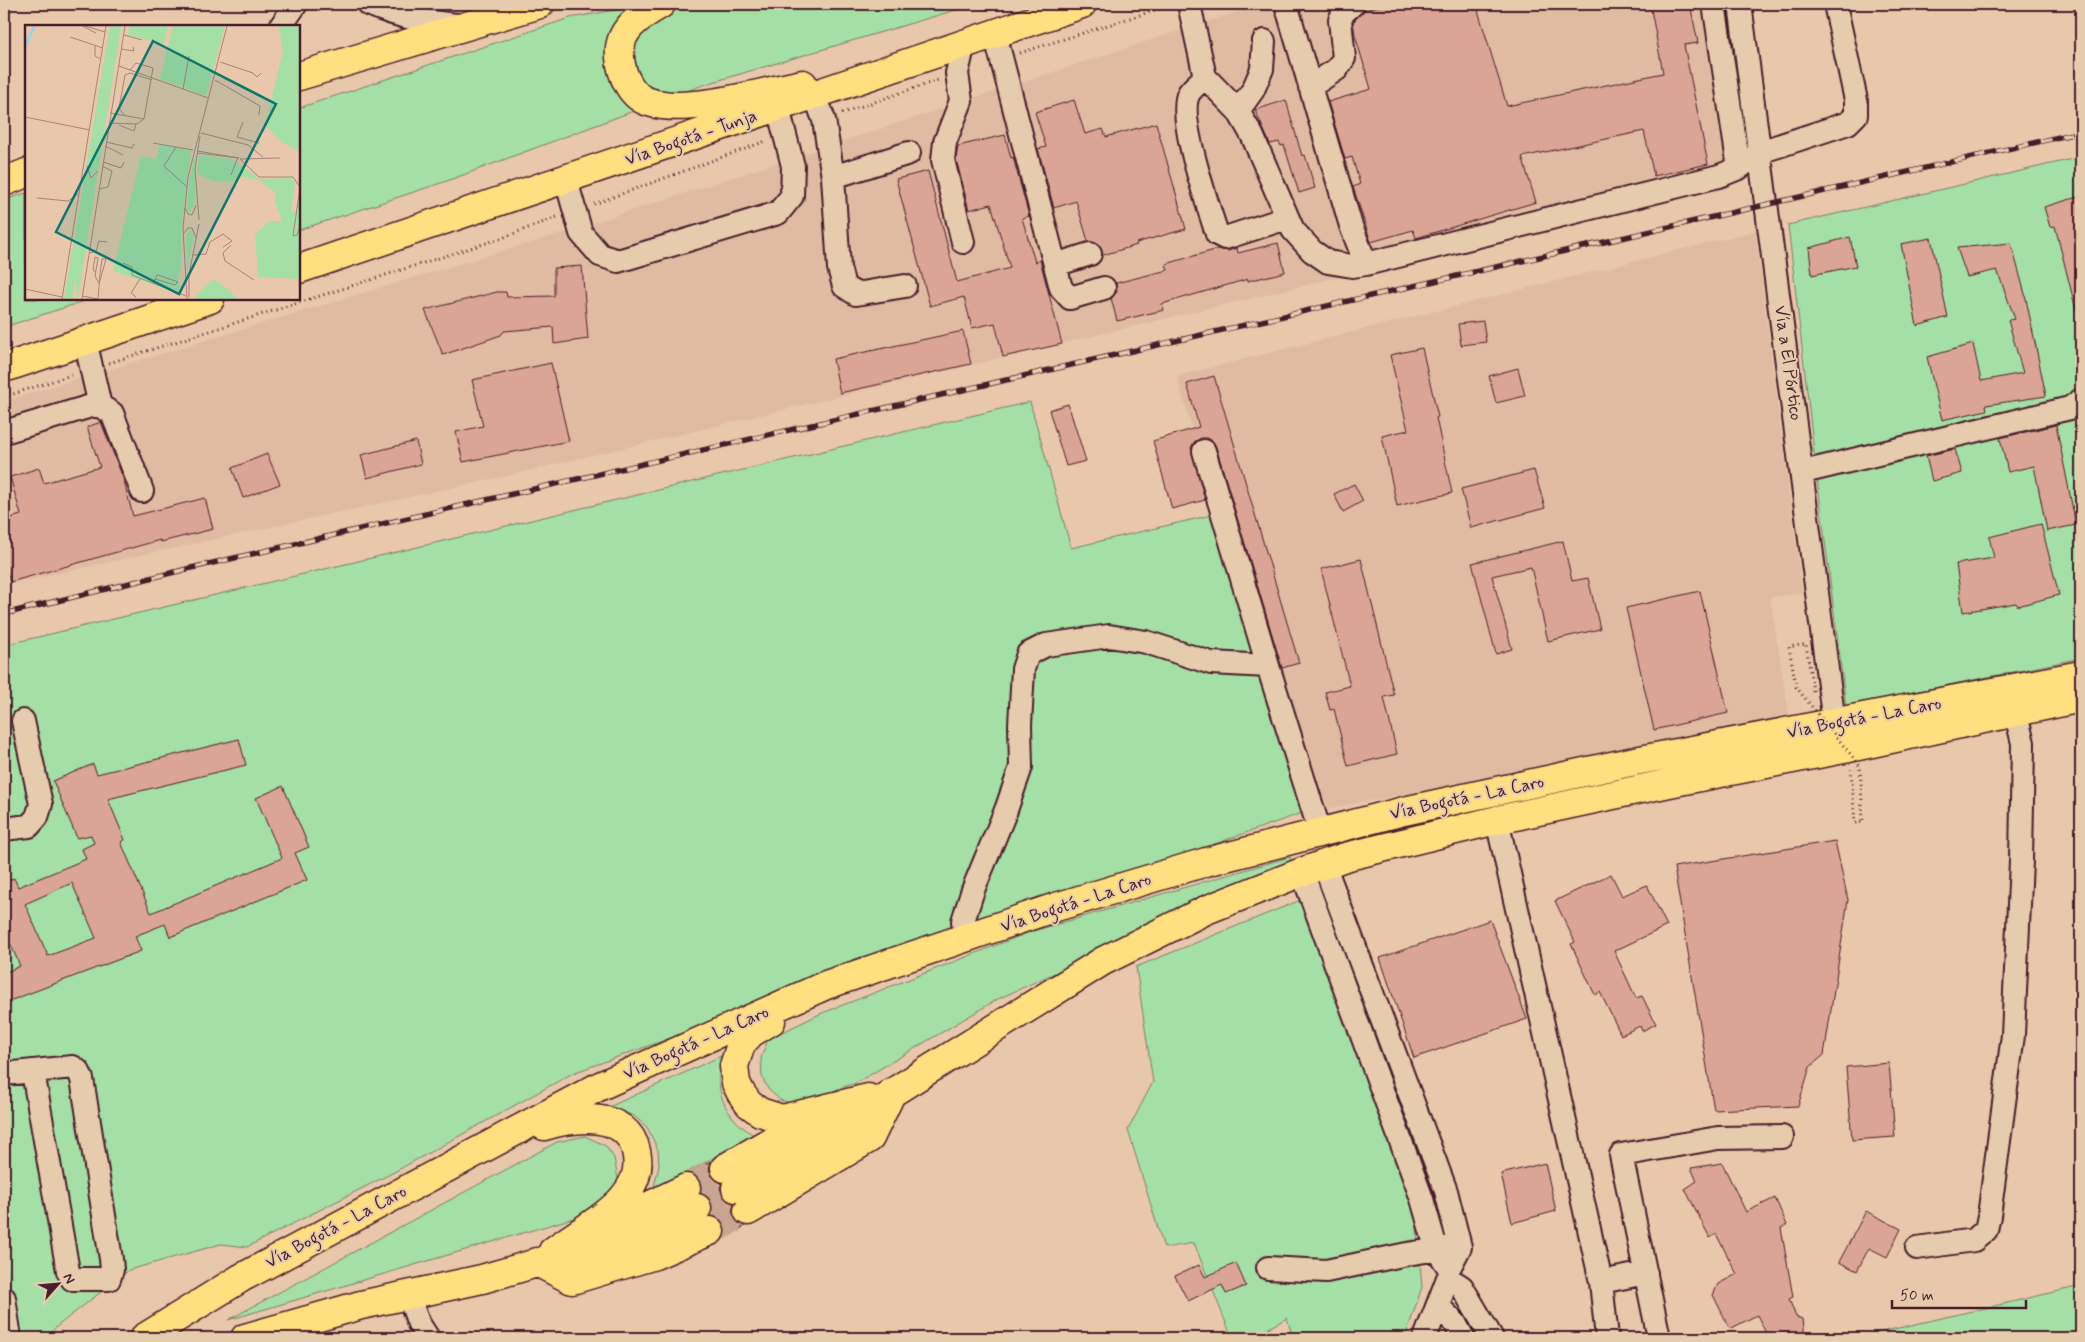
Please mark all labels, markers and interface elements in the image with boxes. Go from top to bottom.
inset map [25,25,300,300]
street label: Vía Bogotá - Tunja [622,104,761,174]
street label: Vía a El Pórtico [1768,304,1808,422]
street label: Vía Bogotá - La Caro [1785,691,1944,747]
street label: Vía Bogotá - La Caro [1388,770,1547,828]
street label: Vía Bogotá - La Caro [998,867,1155,941]
street label: Vía Bogotá - La Caro [619,1000,773,1088]
street label: Vía Bogotá - La Caro [261,1180,412,1276]
north arrow [32,1260,82,1310]
text: N [59,1270,79,1287]
scale bar [1892,1277,2026,1309]
text: 50 m [1900,1286,1934,1306]

